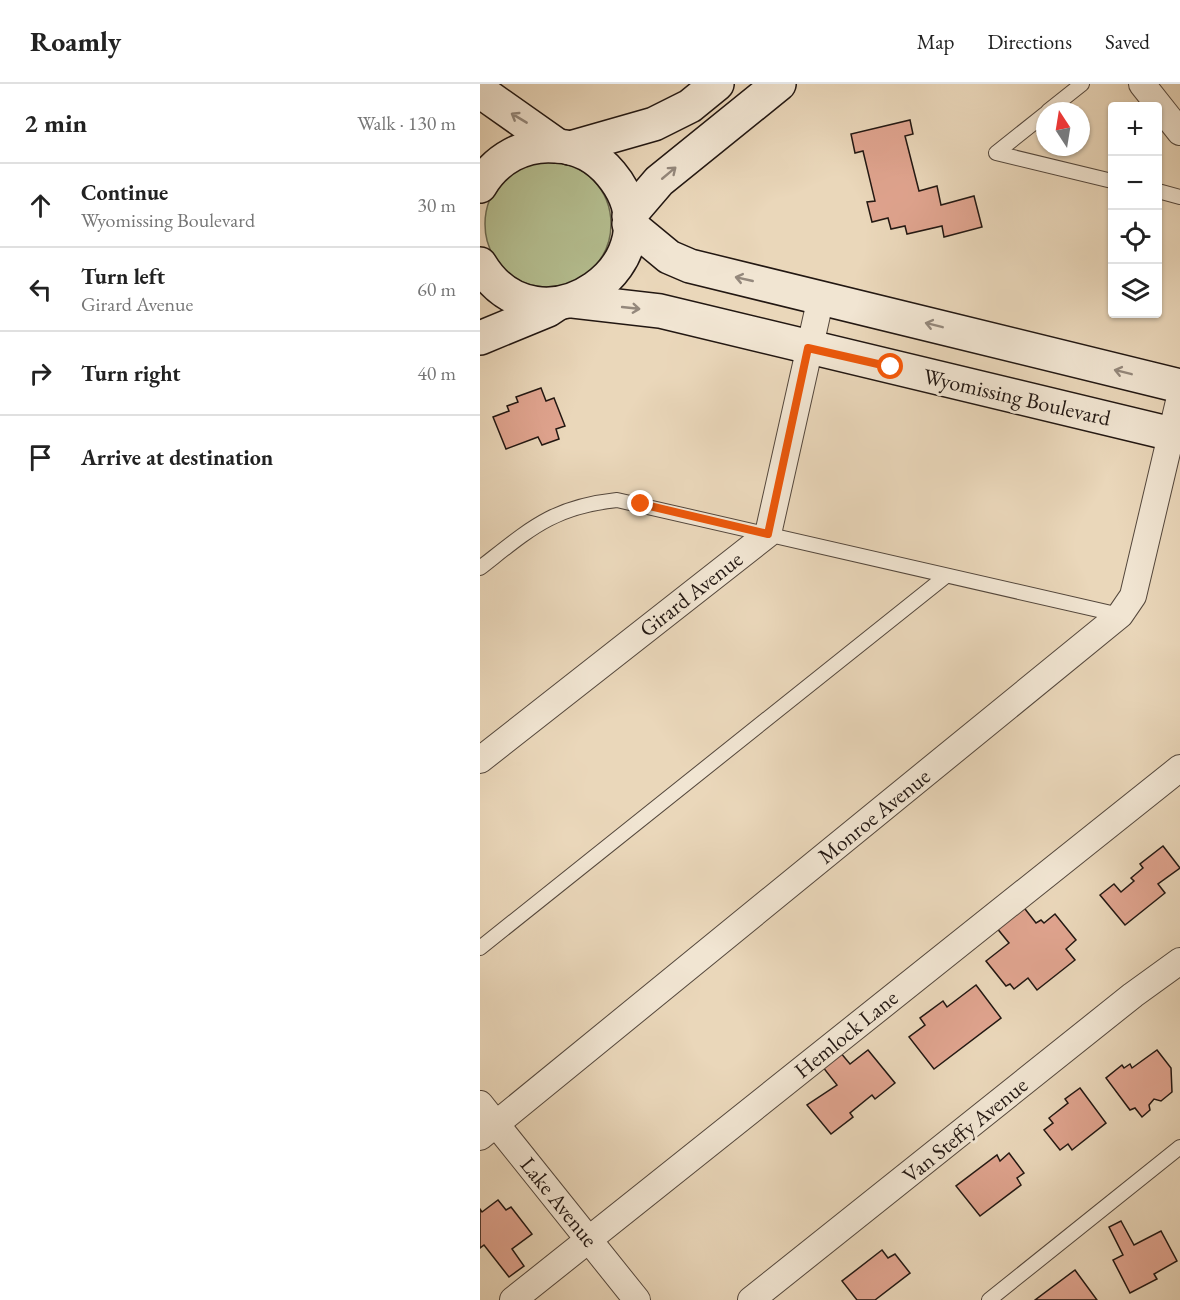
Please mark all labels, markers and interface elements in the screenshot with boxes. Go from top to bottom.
text: Roamly [30,23,121,59]
text: Map [917,28,954,55]
text: Directions [987,28,1072,55]
text: Saved [1105,28,1150,55]
north arrow [1036,102,1090,156]
map controls [1108,102,1162,318]
button: + [1108,102,1162,156]
text: 2 min [24,106,87,140]
text: Walk · 130 m [357,110,456,136]
one-way arrow [511,112,528,124]
button: − [1108,156,1162,210]
one-way arrow [660,167,676,180]
text: Continue [81,178,168,207]
icon: ahead [24,189,57,222]
text: 30 m [417,192,456,218]
text: Wyomissing Boulevard [81,207,255,233]
button: locate [1108,210,1162,264]
text: Turn left [81,262,165,291]
button: layers [1108,264,1162,318]
icon: left [24,273,57,306]
one-way arrow [735,273,755,284]
text: 60 m [417,276,456,302]
text: Girard Avenue [81,291,193,317]
one-way arrow [620,303,640,314]
one-way arrow [925,319,944,331]
route start [877,353,903,379]
icon: right [24,357,57,390]
text: Turn right [81,359,180,388]
text: 40 m [417,360,456,386]
street label: Wyomissing Boulevard [920,361,1114,433]
one-way arrow [1114,365,1133,377]
icon: arrive [24,441,57,474]
text: Arrive at destination [81,443,273,472]
route end [627,490,653,516]
street label: Girard Avenue [633,544,749,643]
street label: Monroe Avenue [812,762,936,870]
street label: Hemlock Lane [788,983,904,1085]
street label: Van Steffy Avenue [896,1070,1034,1189]
street label: Lake Avenue [514,1151,605,1253]

